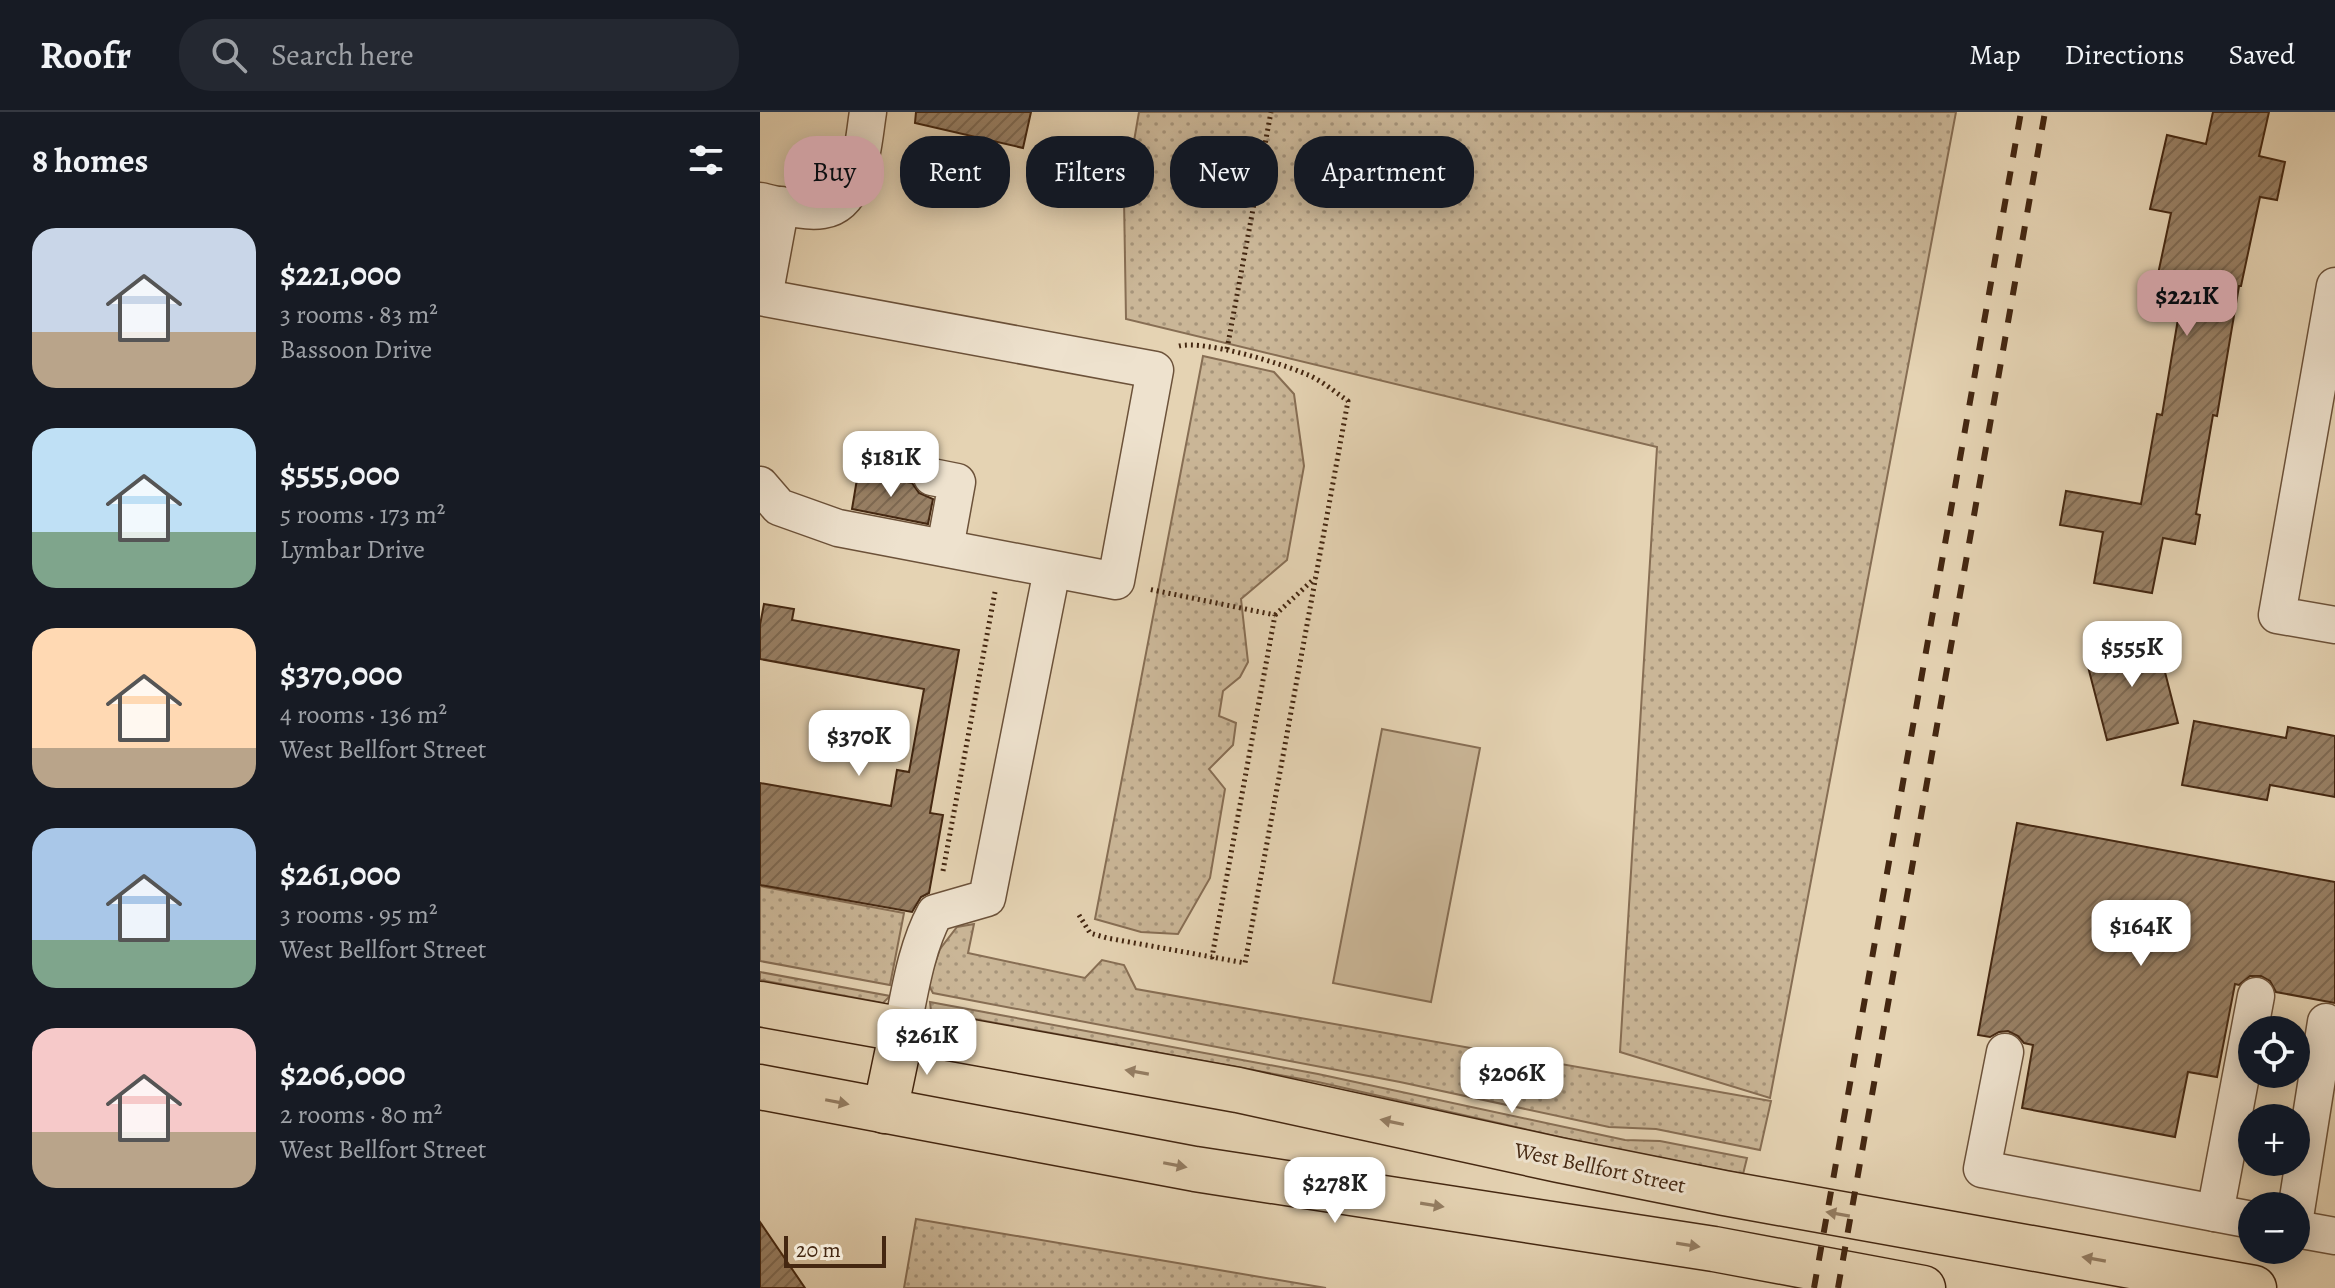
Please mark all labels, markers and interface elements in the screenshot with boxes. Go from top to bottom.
search box [179,19,739,91]
text: Roofr [40,29,131,81]
icon: search [207,33,251,77]
text: Search here [271,35,414,75]
text: Map [1969,36,2020,74]
text: Directions [2064,36,2185,74]
text: Saved [2229,36,2295,74]
chip: Buy [784,136,884,208]
chip: Rent [900,136,1010,208]
chip: Filters [1026,136,1154,208]
chip: New [1170,136,1278,208]
chip: Apartment [1294,136,1474,208]
text: 8 homes [32,137,148,184]
icon: filters [684,138,728,182]
text: $221,000 [280,250,401,297]
icon: home [96,260,192,356]
pin: $221K [2131,270,2243,338]
text: $221K [2155,278,2219,313]
text: 3 rooms · 83 m² [280,297,438,332]
text: Bassoon Drive [280,332,432,367]
pin: $181K [835,431,947,499]
text: $181K [861,439,921,474]
text: $555,000 [280,450,400,497]
icon: home [96,460,192,556]
text: 5 rooms · 173 m² [280,497,445,532]
text: Lymbar Drive [280,532,425,567]
pin: $555K [2076,621,2188,689]
text: $555K [2101,629,2163,664]
text: $370,000 [280,650,403,697]
icon: home [96,660,192,756]
text: 4 rooms · 136 m² [280,697,447,732]
pin: $370K [803,710,915,778]
text: $370K [827,718,891,753]
text: West Bellfort Street [280,732,486,767]
text: $261,000 [280,850,401,897]
icon: home [96,860,192,956]
text: 3 rooms · 95 m² [280,897,437,932]
pin: $164K [2085,900,2197,968]
text: $164K [2110,908,2172,943]
text: West Bellfort Street [280,932,486,967]
pin: $261K [871,1009,983,1077]
map controls [2238,1016,2310,1264]
button: locate [2238,1016,2310,1088]
text: $261K [895,1017,959,1052]
pin: $206K [1456,1047,1568,1115]
text: $206,000 [280,1050,406,1097]
text: $206K [1479,1055,1545,1090]
icon: home [96,1060,192,1156]
one-way arrow [1124,1065,1149,1077]
one-way arrow [824,1096,849,1108]
text: 2 rooms · 80 m² [280,1097,442,1132]
button: + [2238,1104,2310,1176]
one-way arrow [1379,1115,1404,1128]
text: West Bellfort Street [280,1132,486,1167]
street label: West Bellfort Street [1510,1135,1689,1201]
pin: $278K [1279,1157,1391,1225]
one-way arrow [1162,1160,1187,1172]
text: $278K [1302,1165,1368,1200]
button: − [2238,1192,2310,1264]
one-way arrow [1420,1199,1445,1212]
one-way arrow [1826,1207,1851,1219]
scale bar [784,1232,886,1268]
text: 20 m [796,1235,841,1265]
one-way arrow [1676,1239,1701,1252]
one-way arrow [2082,1253,2107,1265]

